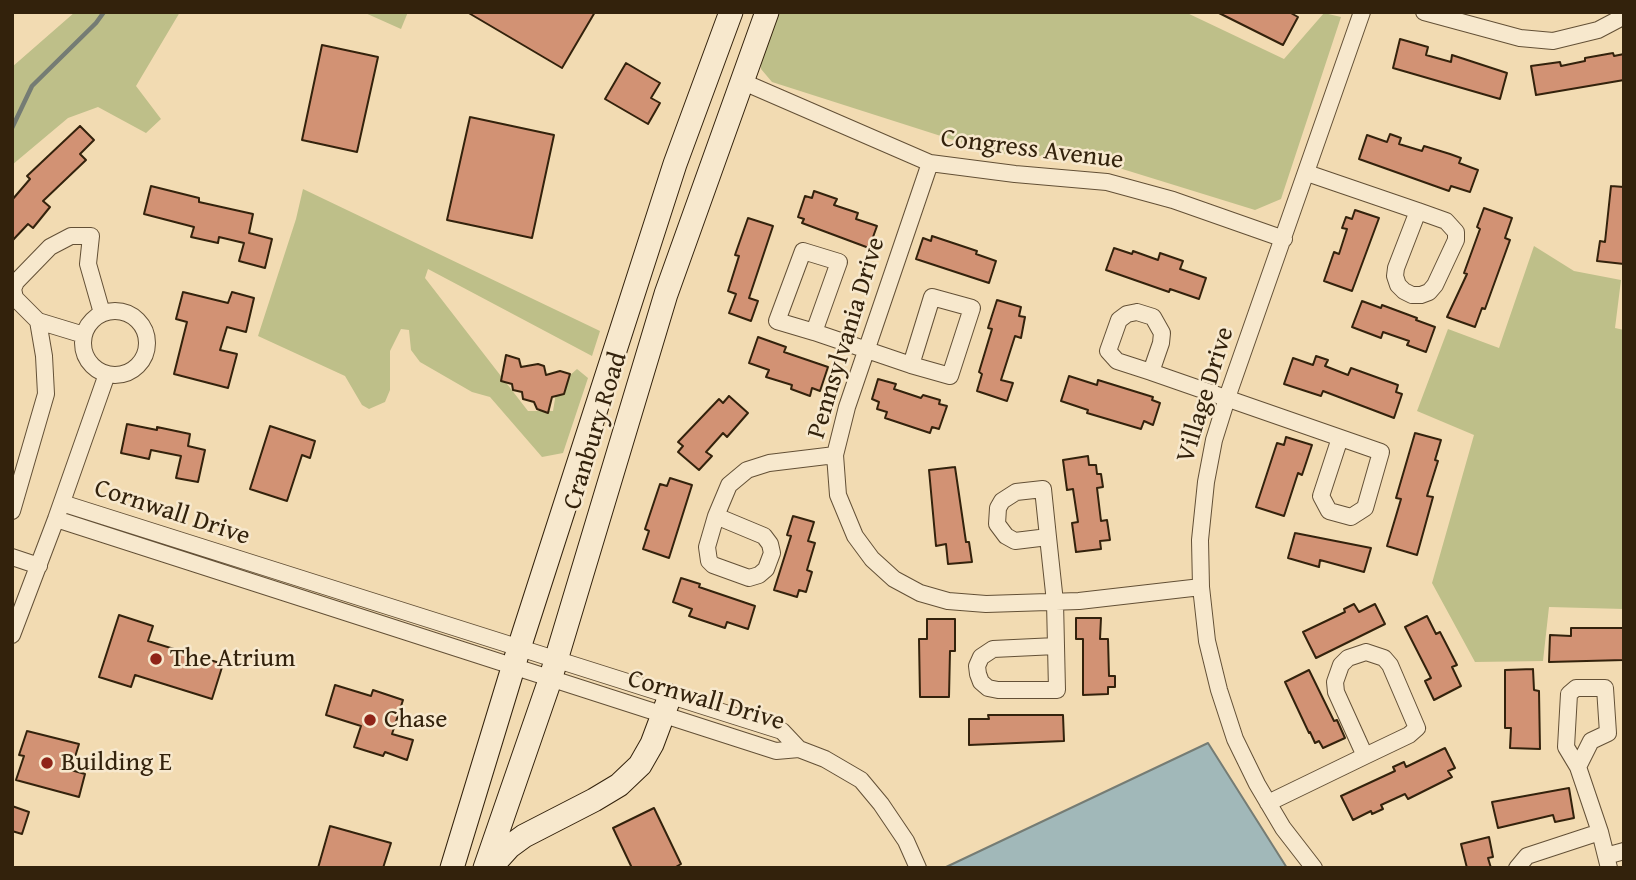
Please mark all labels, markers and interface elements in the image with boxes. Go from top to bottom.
street label: Congress Avenue [939,123,1125,177]
street label: Pennsylvania Drive [802,234,892,442]
street label: Village Drive [1171,323,1241,467]
street label: Cranbury Road [557,349,635,513]
street label: Cornwall Drive [90,473,254,553]
place label: The Atrium [170,643,295,675]
marker: The Atrium [148,651,164,667]
street label: Cornwall Drive [624,664,788,738]
place label: Chase [384,704,448,736]
marker: Chase [362,712,378,728]
place label: Building E [61,747,172,779]
marker: Building E [39,755,55,771]

